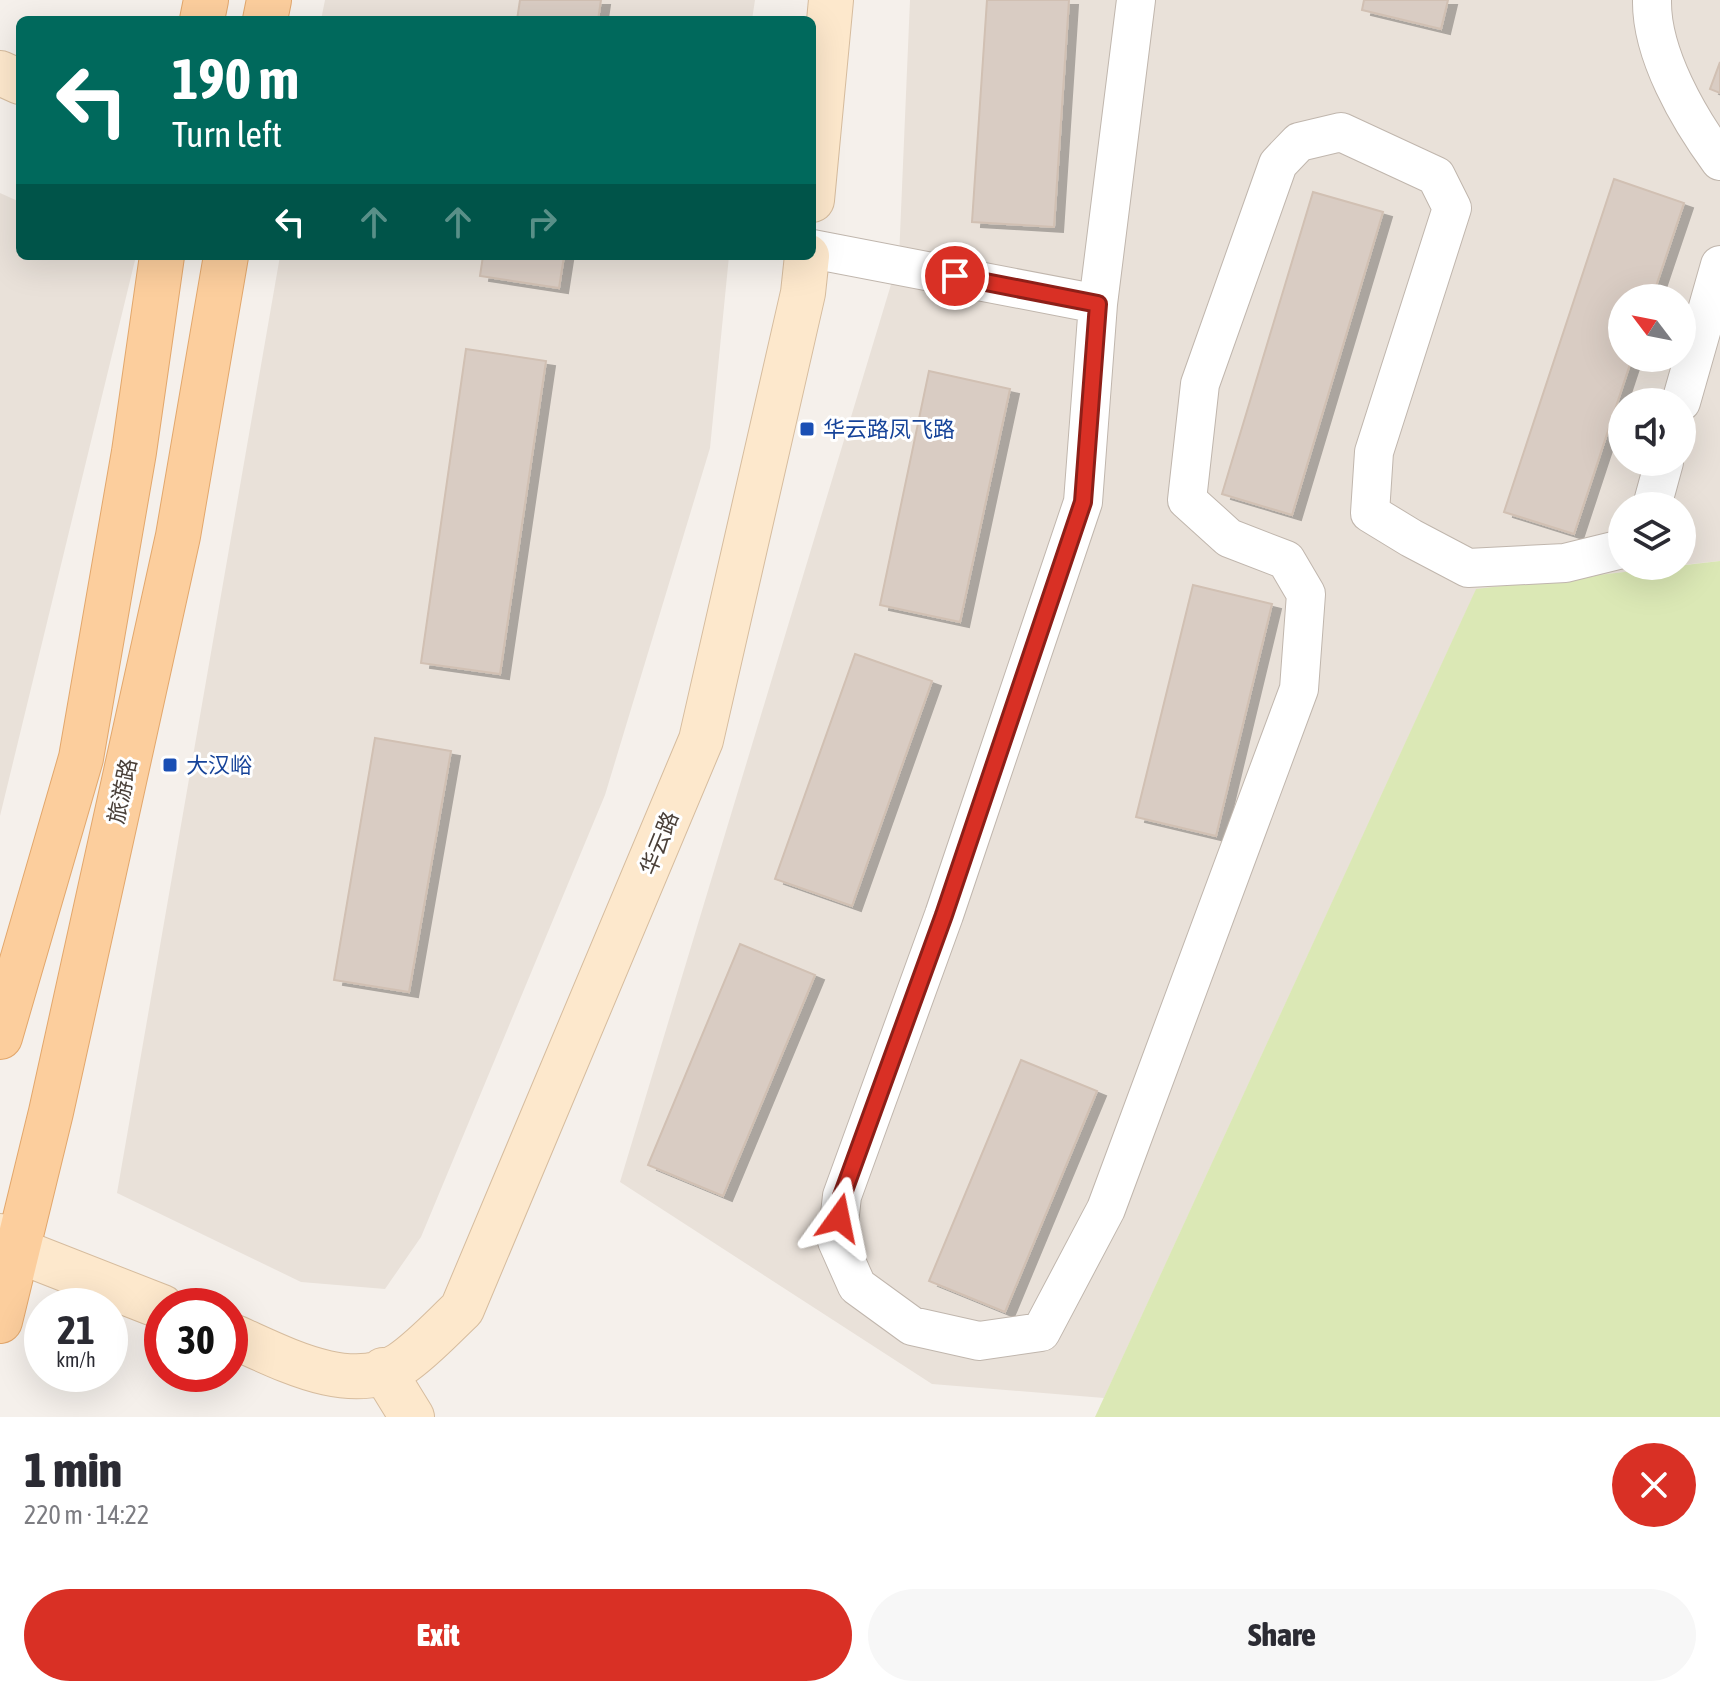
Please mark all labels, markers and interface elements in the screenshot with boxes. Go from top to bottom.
text: 190 m [172,47,299,111]
icon: left [40,48,144,152]
text: Turn left [172,113,282,155]
icon: left [268,200,312,244]
icon: ahead [352,200,396,244]
icon: ahead [436,200,480,244]
icon: right [520,200,564,244]
pin [921,242,989,310]
icon: arrive [933,254,977,298]
north arrow [1608,284,1696,372]
map controls [1608,284,1696,580]
button: sound [1608,388,1696,476]
place label: 华云路凤飞路 [823,416,955,442]
marker: 华云路凤飞路 [798,420,816,438]
button: layers [1608,492,1696,580]
place label: 大汉峪 [186,752,252,778]
street label: 旅游路 [102,756,142,826]
marker: 大汉峪 [161,756,179,774]
street label: 华云路 [635,808,683,878]
position arrow [797,1176,881,1260]
speed limit sign: 30 [144,1288,248,1392]
text: 21 [57,1307,95,1352]
text: km/h [56,1348,96,1371]
text: 1 min [24,1442,122,1497]
button: close [1612,1443,1696,1527]
text: 220 m · 14:22 [24,1500,149,1530]
button: Exit [24,1589,852,1681]
button: Share [868,1589,1696,1681]

